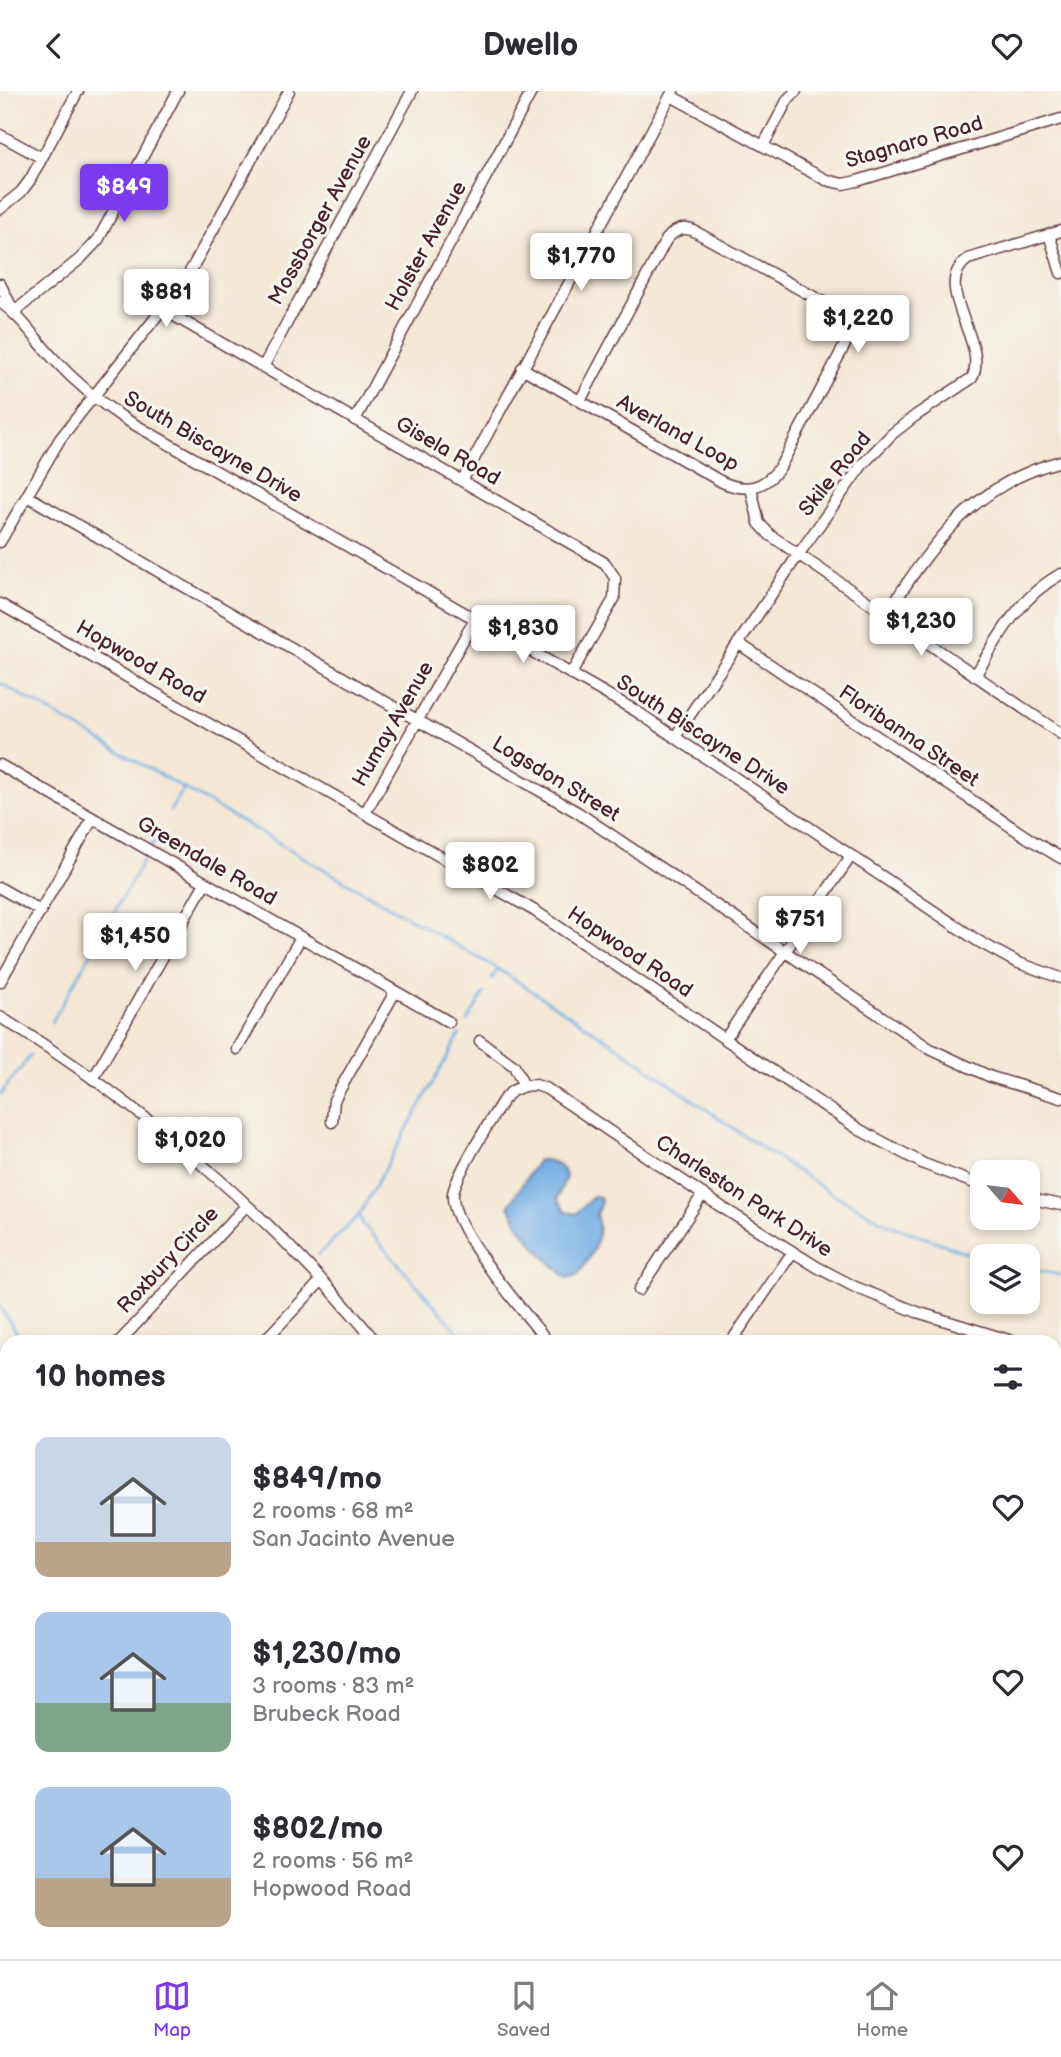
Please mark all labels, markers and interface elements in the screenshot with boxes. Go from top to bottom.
text: Dwello [483,26,578,65]
icon: back [35,27,73,65]
icon: heart [988,27,1026,65]
street label: Stagnaro Road [842,110,986,174]
street label: Mossborger Avenue [263,131,377,309]
pin: $849 [83,165,165,224]
text: $849 [96,173,152,201]
street label: Holster Avenue [380,177,472,315]
pin: $1,770 [524,233,638,293]
text: $1,770 [546,242,616,270]
pin: $881 [125,269,207,329]
text: $881 [140,278,192,306]
pin: $1,220 [801,295,915,355]
text: $1,220 [822,304,894,332]
street label: South Biscayne Drive [120,386,306,508]
street label: Averland Loop [613,389,743,477]
street label: Gisela Road [391,411,505,491]
street label: Skile Road [793,427,877,521]
pin: $1,230 [864,599,978,658]
pin: $1,830 [466,605,580,665]
text: $1,230 [886,607,956,635]
text: $1,830 [487,614,559,642]
street label: Hopwood Road [72,615,210,709]
street label: Humay Avenue [347,657,439,791]
street label: South Biscayne Drive [612,670,794,800]
street label: Floribanna Street [834,680,984,792]
street label: Logsdon Street [488,731,625,827]
street label: Greendale Road [133,811,281,911]
pin: $802 [449,843,531,902]
text: $802 [461,851,519,879]
pin: $751 [759,897,841,956]
street label: Hopwood Road [563,901,697,1003]
text: $751 [775,905,825,933]
pin: $1,450 [78,913,192,973]
text: $1,450 [99,922,171,950]
pin: $1,020 [133,1117,247,1177]
text: $1,020 [154,1126,226,1154]
street label: Charleston Park Drive [651,1129,837,1263]
north arrow [970,1160,1040,1230]
map controls [970,1160,1040,1314]
street label: Roxbury Circle [112,1201,224,1319]
button: layers [970,1244,1040,1314]
icon: filters [989,1358,1027,1396]
text: 10 homes [35,1359,166,1395]
text: $849/mo [252,1461,382,1497]
icon: home [91,1465,175,1549]
icon: heart [989,1488,1027,1526]
text: 2 rooms · 68 m² [252,1497,414,1525]
text: San Jacinto Avenue [252,1525,455,1553]
text: $1,230/mo [252,1636,401,1672]
icon: home [91,1640,175,1724]
icon: heart [989,1663,1027,1701]
text: 3 rooms · 83 m² [252,1672,414,1700]
text: Brubeck Road [252,1700,401,1728]
text: $802/mo [252,1811,383,1847]
icon: home [91,1815,175,1899]
icon: heart [989,1838,1027,1876]
text: 2 rooms · 56 m² [252,1847,414,1875]
text: Hopwood Road [252,1875,411,1903]
tab: Map [153,1977,191,2042]
tab: Saved [497,1977,550,2042]
tab: Home [856,1977,908,2042]

